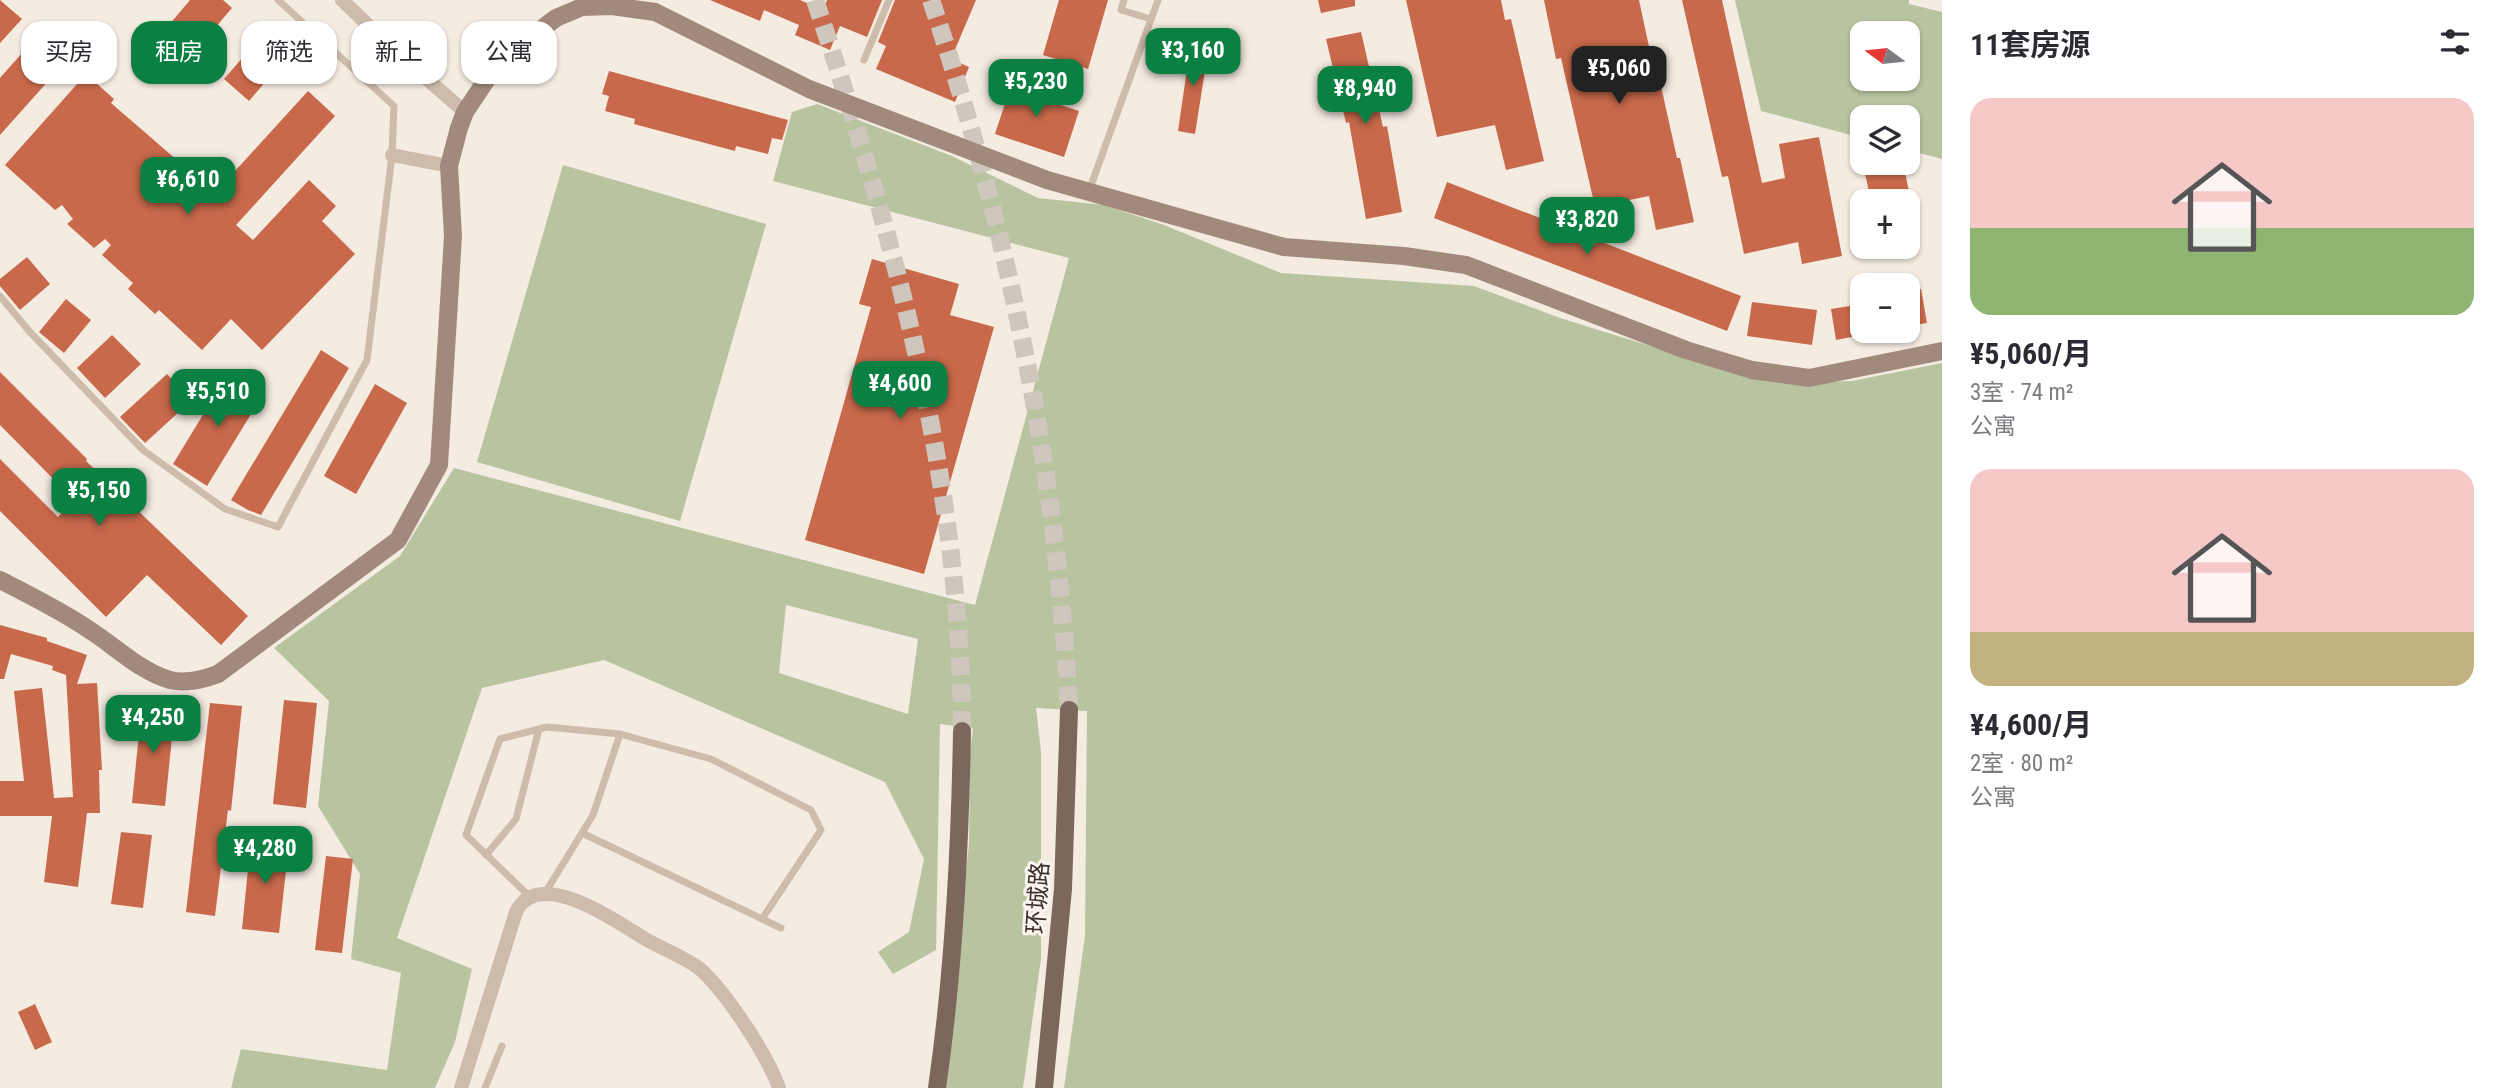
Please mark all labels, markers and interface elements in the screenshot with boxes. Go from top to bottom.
chip: 买房 [21,21,117,84]
chip: 租房 [131,21,227,84]
chip: 筛选 [241,21,337,84]
chip: 新上 [351,21,447,84]
chip: 公寓 [461,21,557,84]
north arrow [1850,21,1920,91]
map controls [1850,21,1920,343]
icon: filters [2436,23,2474,61]
text: 11套房源 [1970,27,2090,62]
pin: ¥3,160 [1136,28,1250,88]
text: ¥3,160 [1161,37,1225,64]
pin: ¥5,060 [1562,46,1676,106]
text: ¥5,060 [1587,55,1651,82]
pin: ¥5,230 [979,60,1093,119]
pin: ¥8,940 [1308,66,1422,126]
text: ¥5,230 [1004,68,1068,95]
text: ¥8,940 [1333,75,1397,102]
button: layers [1850,105,1920,175]
icon: home [2159,144,2285,270]
pin: ¥6,610 [131,158,245,217]
text: ¥6,610 [156,166,220,193]
button: + [1850,189,1920,259]
pin: ¥3,820 [1530,198,1644,257]
text: ¥3,820 [1555,206,1619,233]
button: − [1850,273,1920,343]
text: ¥5,060/月 [1970,336,2092,371]
pin: ¥4,600 [843,362,957,421]
pin: ¥5,510 [161,370,275,429]
text: ¥4,600 [868,370,932,397]
text: ¥5,510 [186,378,250,405]
text: 3室 · 74 m² [1970,379,2073,406]
text: 公寓 [1970,413,2016,440]
pin: ¥5,150 [42,468,156,528]
text: ¥5,150 [67,477,131,504]
icon: home [2159,515,2285,641]
pin: ¥4,250 [96,696,210,755]
text: ¥4,250 [121,704,185,731]
text: ¥4,600/月 [1970,707,2092,742]
text: 2室 · 80 m² [1970,750,2073,777]
text: 公寓 [1970,784,2016,811]
pin: ¥4,280 [208,826,322,886]
text: ¥4,280 [233,835,297,862]
street label: 环城路 [1022,861,1054,935]

